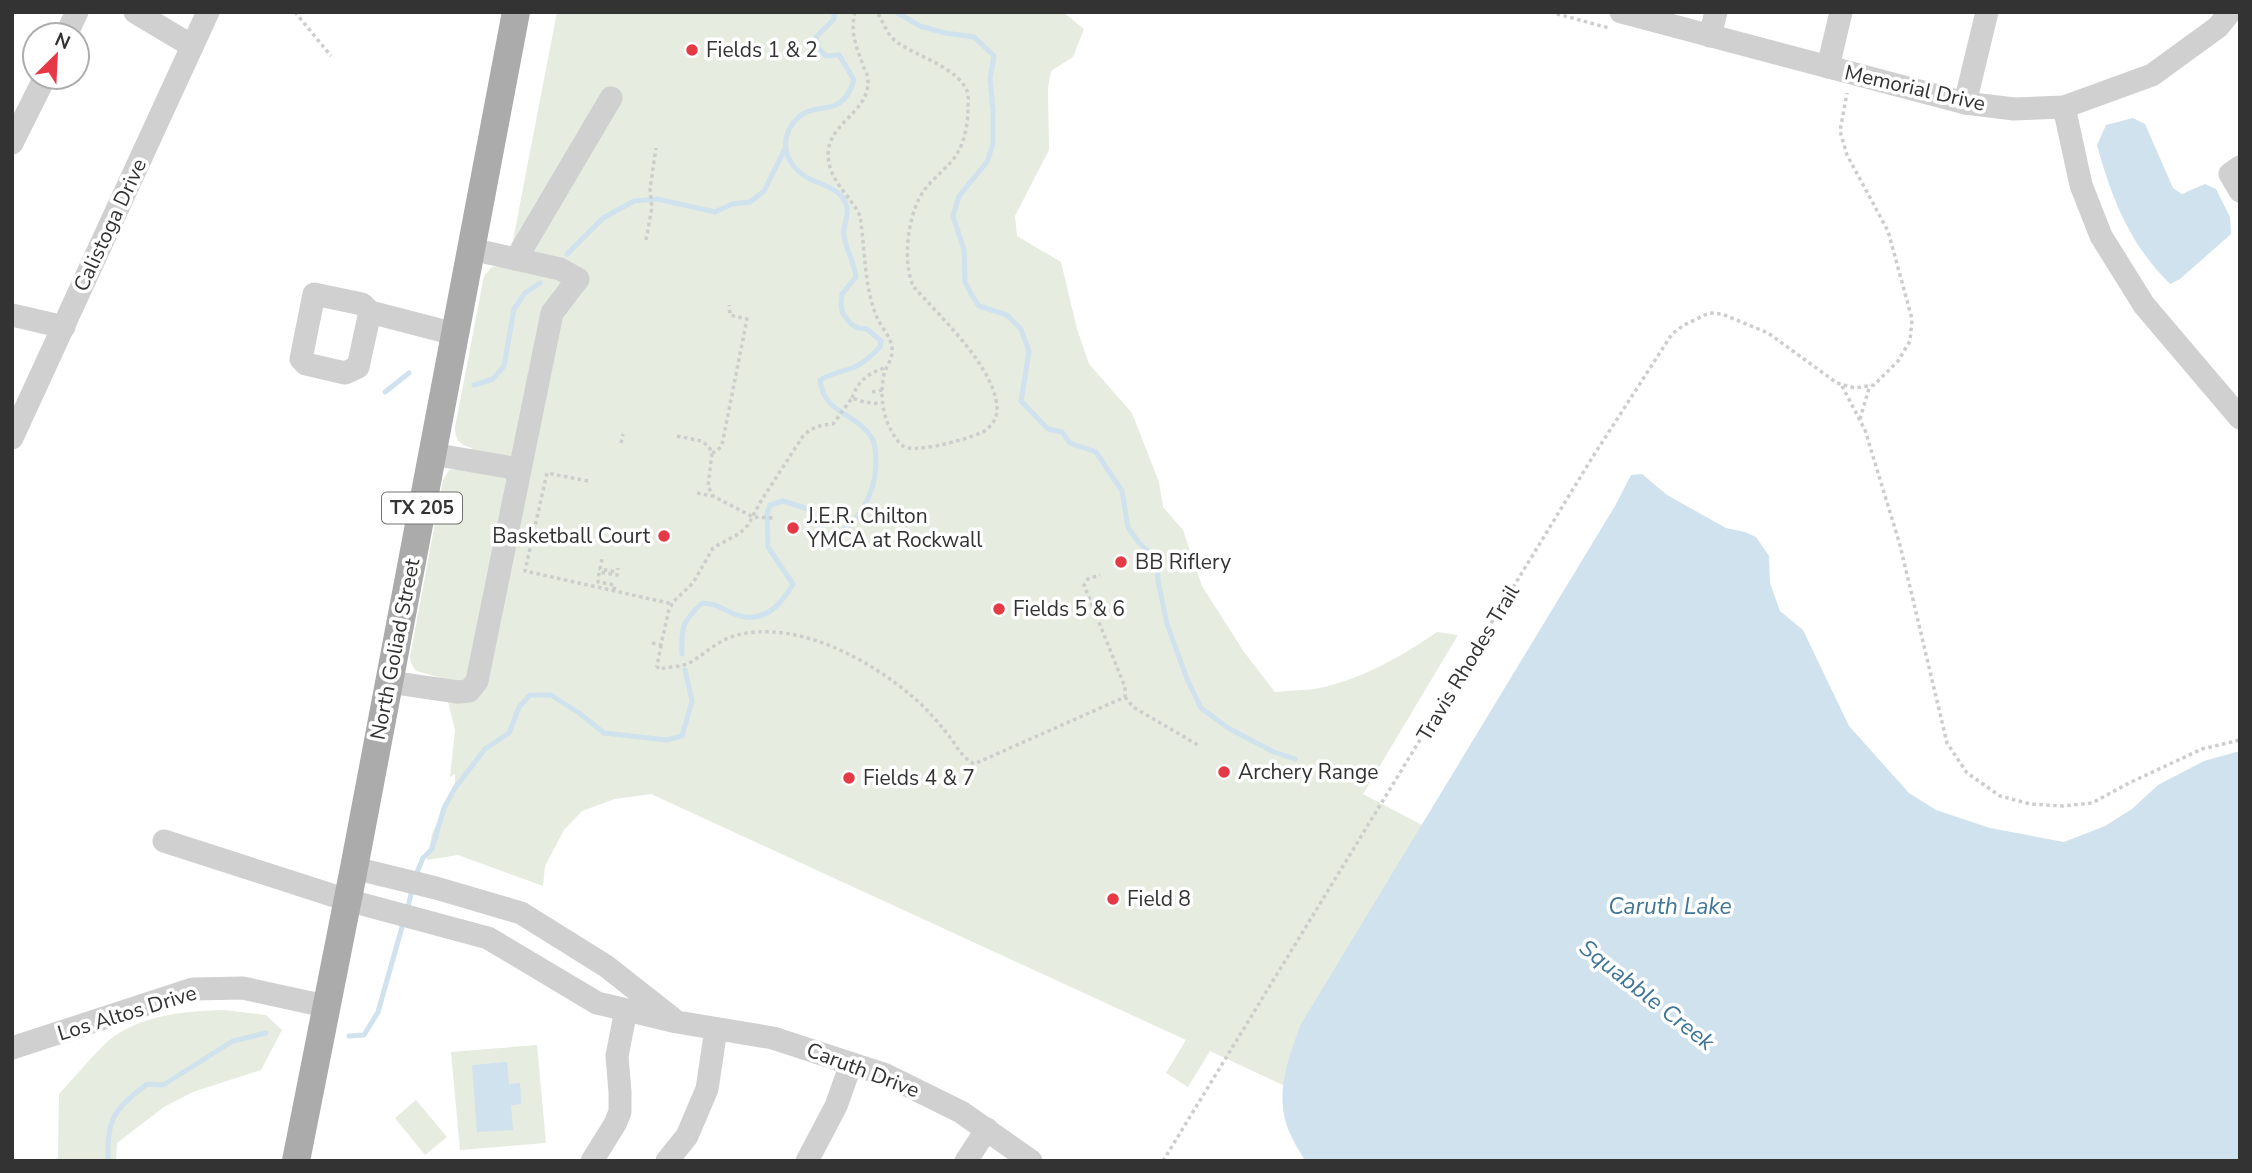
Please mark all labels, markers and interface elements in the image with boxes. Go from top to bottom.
north arrow [21,21,91,91]
text: N [51,27,74,56]
place label: Fields 1 & 2 [706,36,818,64]
marker: Fields 1 & 2 [684,42,700,58]
street label: Memorial Drive [1842,58,1988,118]
street label: Calistoga Drive [67,154,153,296]
road number: TX 205 [382,492,462,524]
place label: J.E.R. Chilton YMCA at Rockwall [806,502,983,554]
marker: J.E.R. Chilton YMCA at Rockwall [785,520,801,536]
place label: Basketball Court [492,522,651,550]
marker: Basketball Court [656,528,672,544]
place label: BB Riflery [1135,548,1231,576]
marker: BB Riflery [1113,554,1129,570]
street label: North Goliad Street [364,555,426,742]
street label: Travis Rhodes Trail [1410,579,1526,746]
place label: Fields 5 & 6 [1013,595,1125,623]
marker: Fields 5 & 6 [991,601,1007,617]
place label: Archery Range [1238,758,1378,786]
place label: Fields 4 & 7 [863,764,975,792]
marker: Archery Range [1216,764,1232,780]
marker: Fields 4 & 7 [841,770,857,786]
place label: Field 8 [1127,885,1191,913]
marker: Field 8 [1105,891,1121,907]
water label: Caruth Lake [1608,891,1732,922]
water label: Squabble Creek [1573,932,1721,1058]
street label: Los Altos Drive [54,979,200,1047]
street label: Caruth Drive [803,1036,923,1104]

